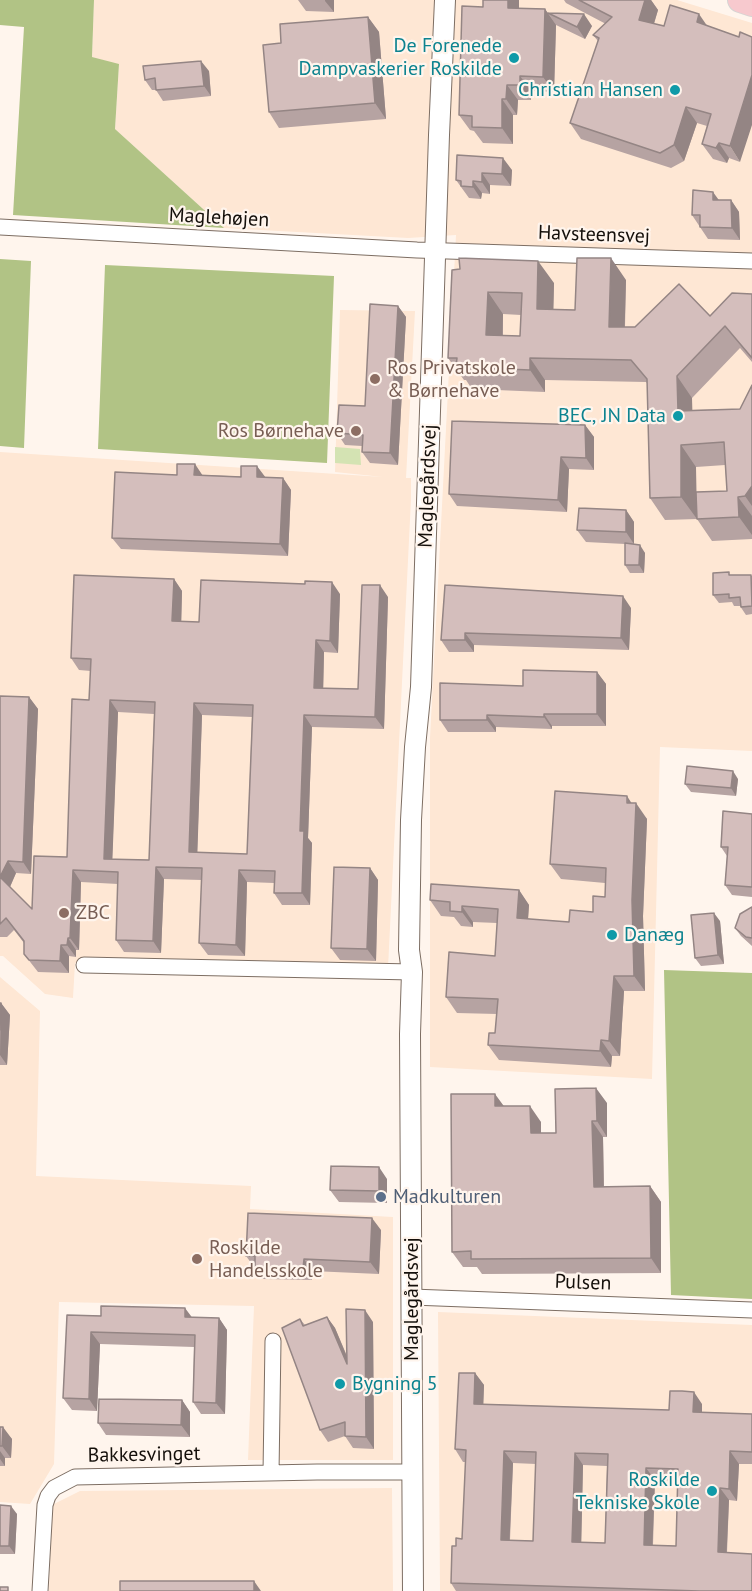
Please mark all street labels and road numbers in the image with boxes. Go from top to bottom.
street label: Maglehøjen [168,203,270,233]
street label: Havsteensvej [537,221,651,249]
street label: Maglegårdsvej [414,424,442,548]
street label: Maglegårdsvej [400,1237,424,1361]
street label: Pulsen [554,1270,612,1296]
street label: Bakkesvinget [87,1442,201,1468]

